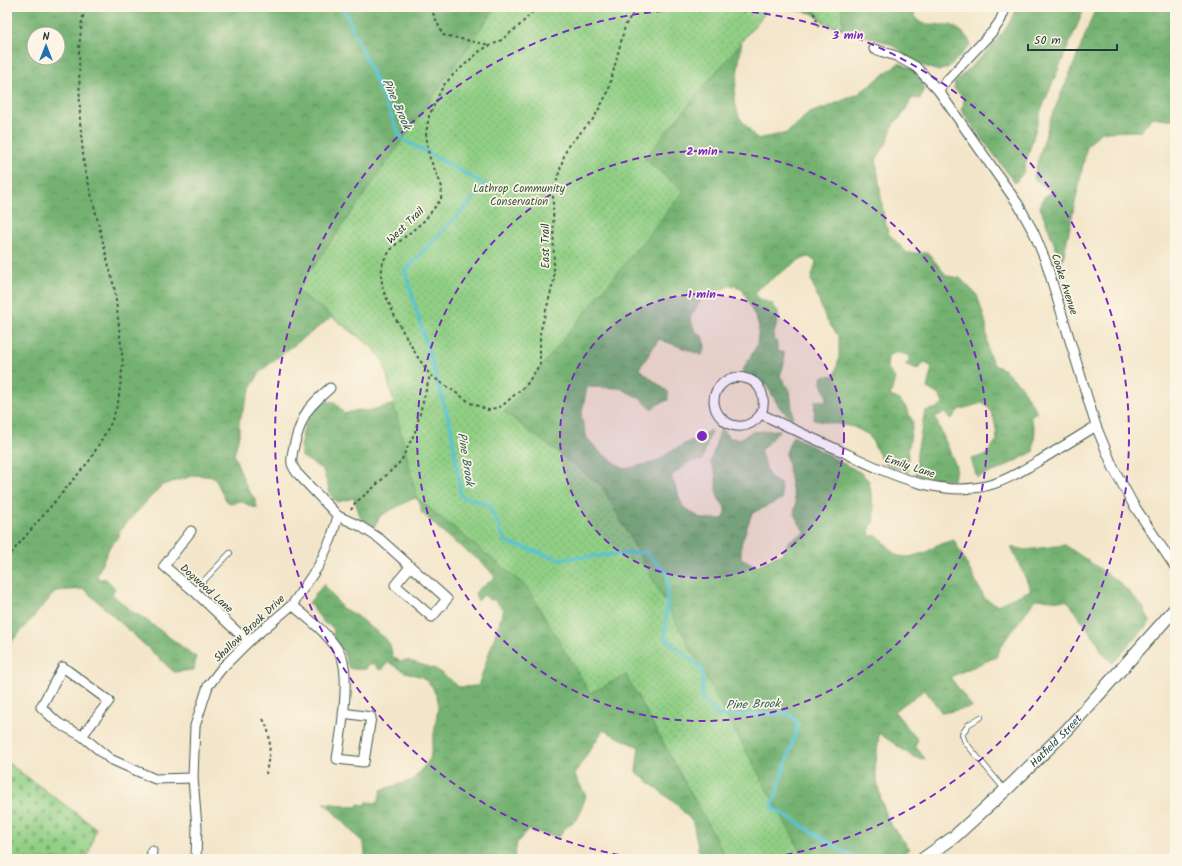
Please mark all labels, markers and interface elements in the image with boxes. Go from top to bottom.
north arrow [26,26,66,66]
text: 3 min [832,26,864,45]
scale bar [1028,26,1117,52]
text: N [43,28,50,46]
text: 50 m [1034,31,1061,50]
water label: Pine Brook [377,76,417,135]
text: 2 min [686,142,718,161]
park label: Lathrop Community Conservation [473,180,566,211]
street label: West Trail [383,203,429,248]
street label: East Trail [537,223,555,268]
street label: Cooke Avenue [1046,251,1082,317]
text: 1 min [688,285,716,304]
centre of rings [695,429,709,443]
water label: Pine Brook [452,431,479,490]
street label: Emily Lane [882,450,937,484]
street label: Dogwood Lane [176,560,237,618]
street label: Shallow Brook Drive [210,591,290,667]
water label: Pine Brook [726,694,783,715]
street label: Hatfield Street [1026,710,1087,772]

